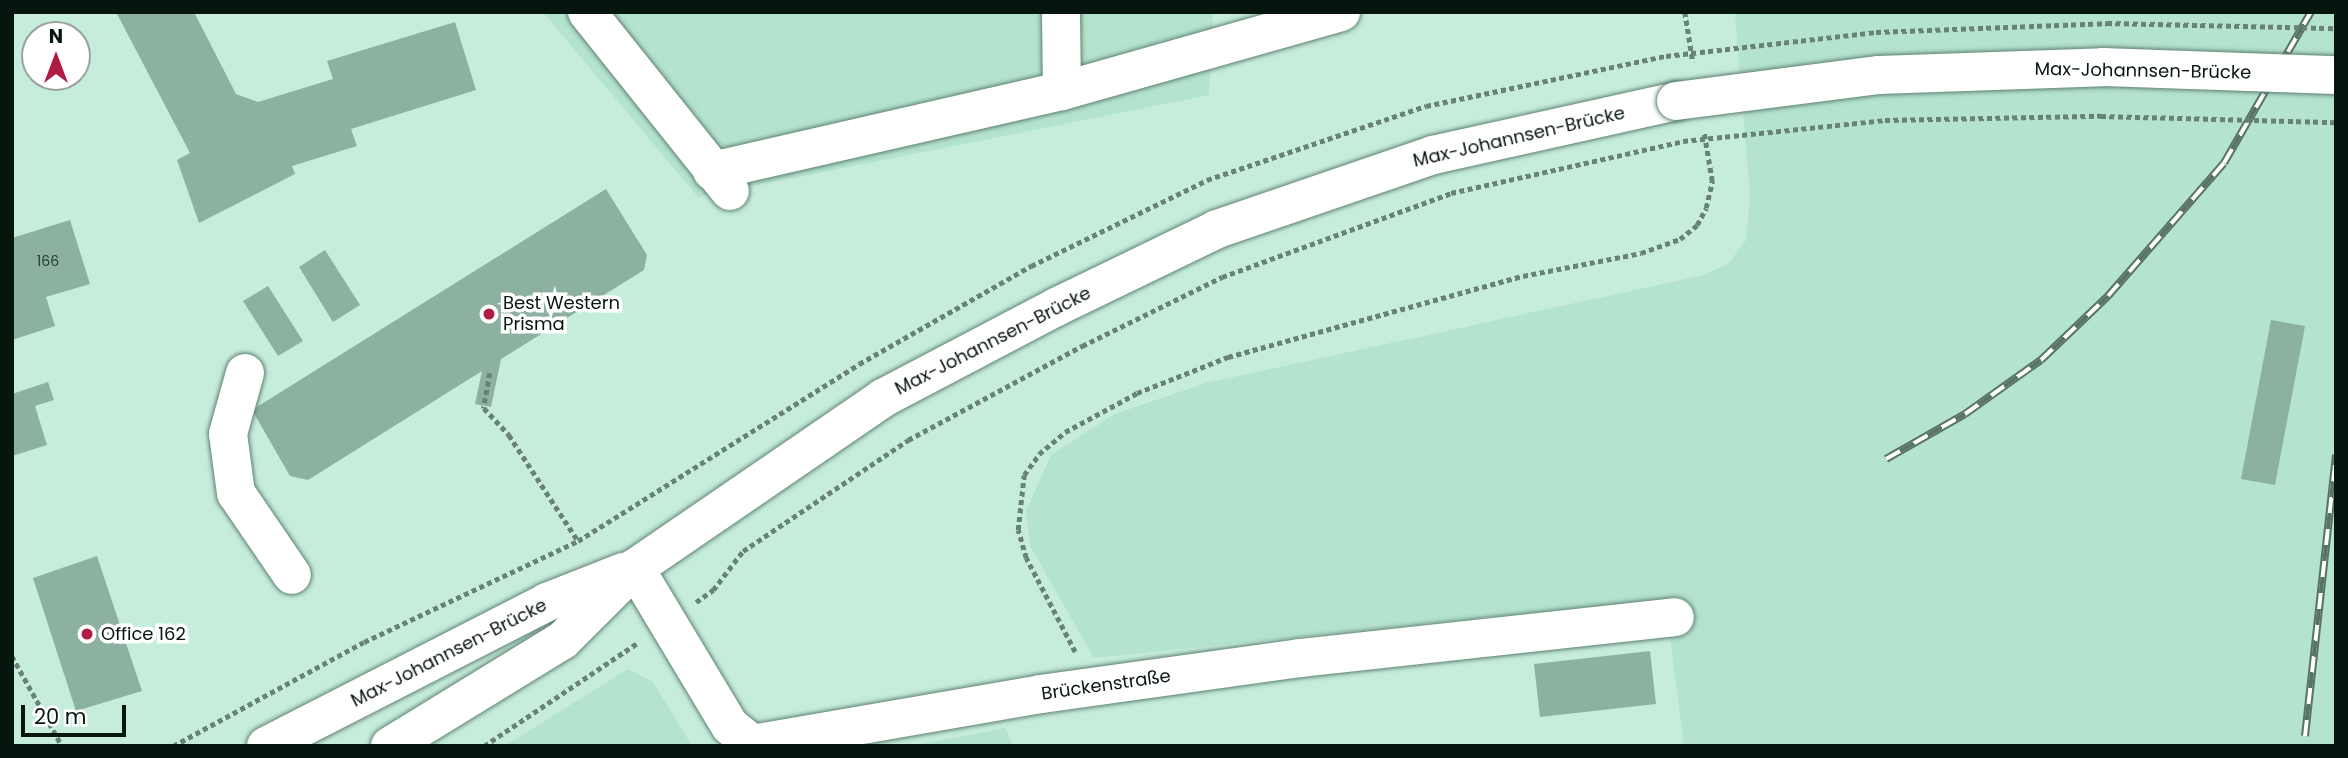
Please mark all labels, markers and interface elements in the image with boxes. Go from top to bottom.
north arrow [21,21,91,91]
text: N [49,23,63,50]
street label: Max-Johannsen-Brücke [2035,58,2251,84]
street label: Max-Johannsen-Brücke [1411,102,1627,172]
house number: 166 [37,253,59,269]
street label: Max-Johannsen-Brücke [892,282,1094,400]
place label: Best Western Prisma [503,293,620,336]
marker: Best Western Prisma [481,306,497,322]
street label: Max-Johannsen-Brücke [348,594,550,712]
place label: Office 162 [101,623,186,645]
marker: Office 162 [79,626,95,642]
street label: Brückenstraße [1040,665,1172,705]
scale bar [24,692,130,736]
text: 20 m [34,702,87,731]

